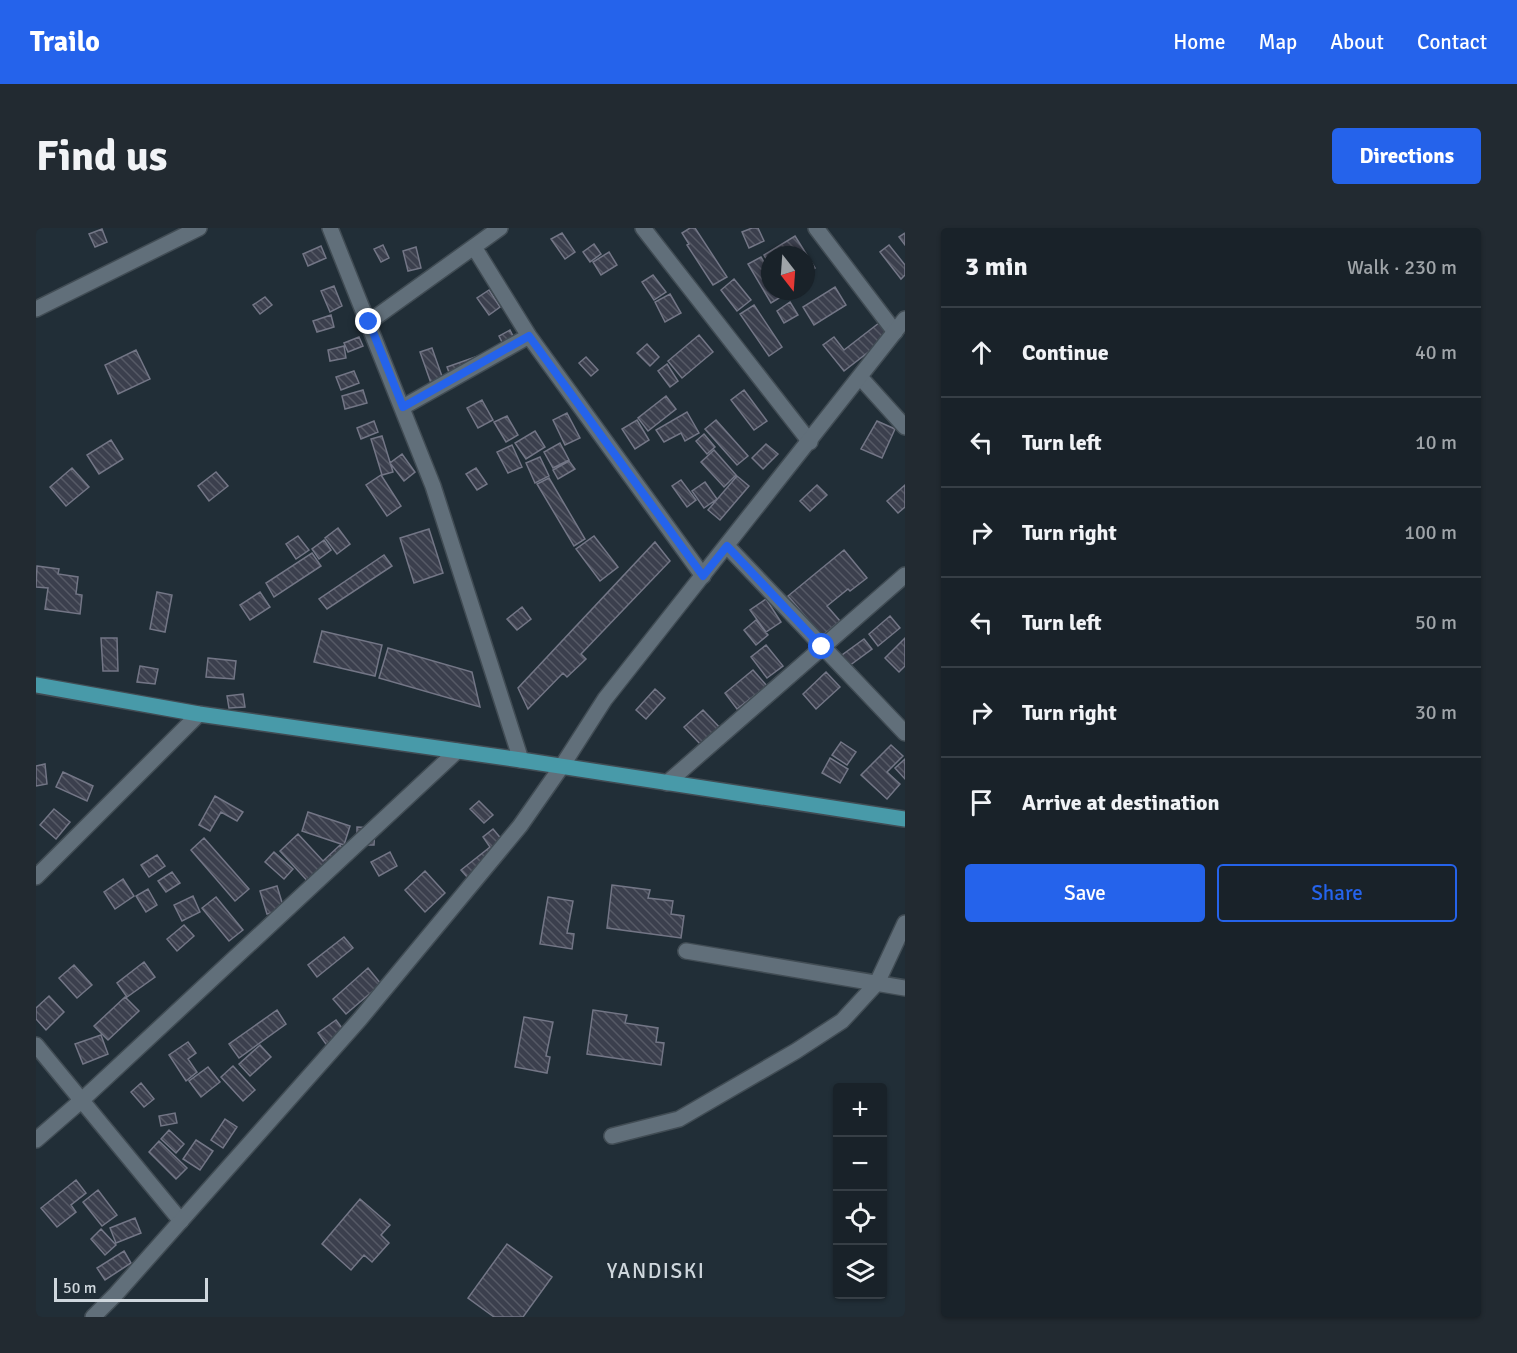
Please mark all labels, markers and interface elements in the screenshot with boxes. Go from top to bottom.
text: Trailo [30,25,100,59]
text: Home [1173,29,1226,55]
text: Map [1259,29,1297,55]
text: About [1330,29,1384,55]
text: Contact [1417,29,1487,55]
button: Directions [1332,128,1481,184]
text: Find us [36,131,167,182]
north arrow [761,246,815,300]
text: 3 min [965,251,1028,283]
text: Walk · 230 m [1347,255,1457,280]
route end [355,308,381,334]
icon: ahead [965,336,998,369]
text: Continue [1022,339,1109,366]
text: 40 m [1415,340,1457,365]
icon: left [965,426,998,459]
text: Turn left [1022,429,1102,456]
text: 10 m [1415,430,1457,455]
icon: right [965,516,998,549]
text: Turn right [1022,519,1117,546]
text: 100 m [1404,520,1457,545]
icon: left [965,606,998,639]
text: Turn left [1022,609,1102,636]
text: 50 m [1415,610,1457,635]
route start [808,633,834,659]
icon: right [965,696,998,729]
text: Turn right [1022,699,1117,726]
text: 30 m [1415,700,1457,725]
icon: arrive [965,786,998,819]
text: Arrive at destination [1022,789,1219,816]
button: Save [965,864,1205,922]
button: Share [1217,864,1457,922]
map controls [833,1083,887,1299]
button: + [833,1083,887,1137]
button: − [833,1137,887,1191]
button: locate [833,1191,887,1245]
button: layers [833,1245,887,1299]
district label: YANDISKI [607,1258,705,1284]
scale bar [54,1275,208,1302]
text: 50 m [63,1278,97,1298]

